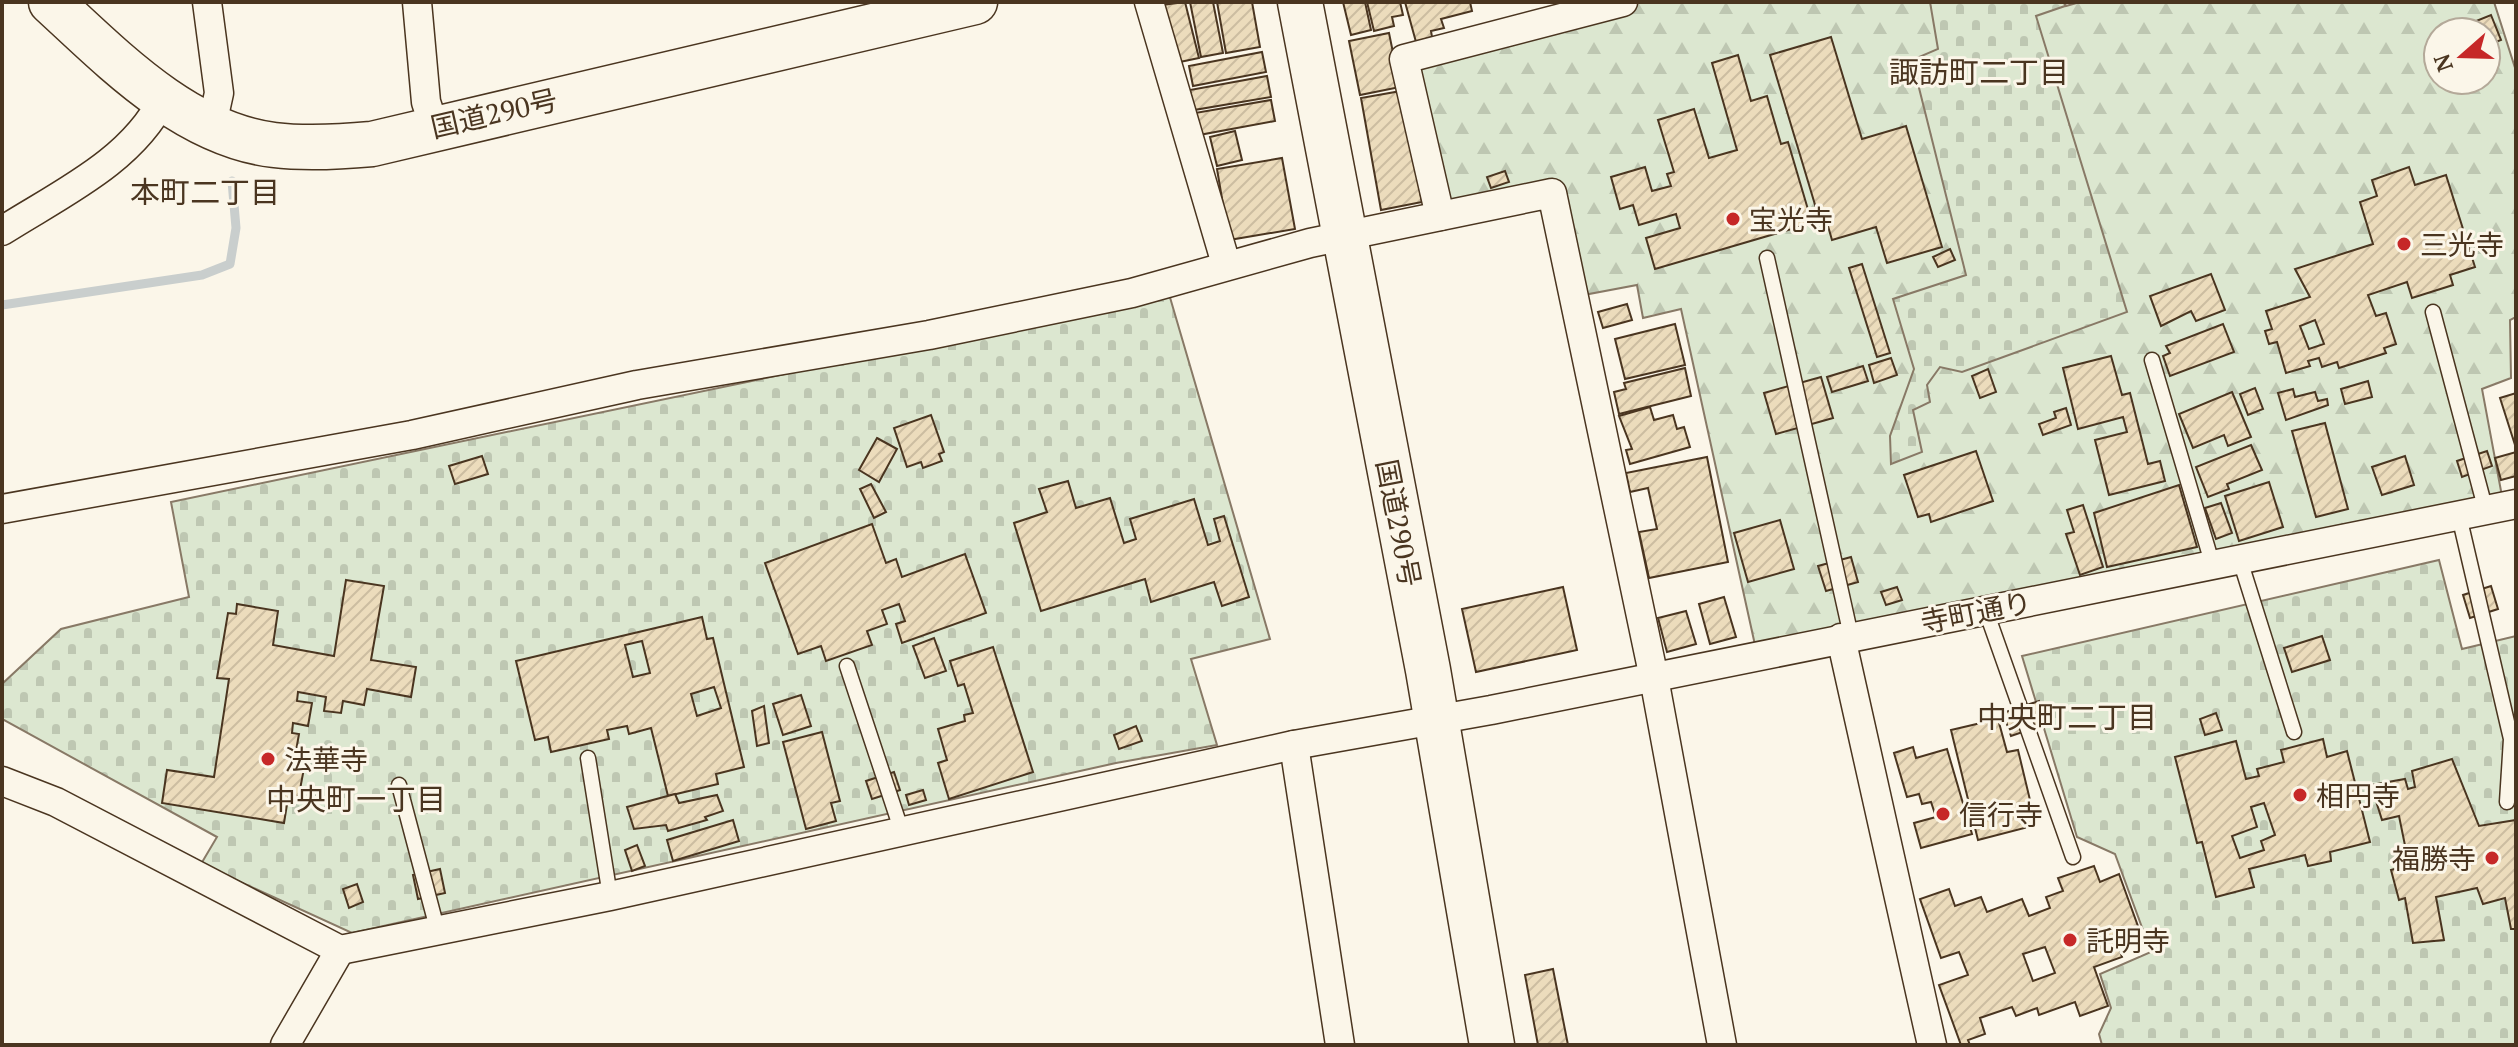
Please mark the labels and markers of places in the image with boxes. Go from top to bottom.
place label: 宝光寺 [1749,201,1833,238]
marker: 宝光寺 [1724,210,1742,228]
place label: 三光寺 [2420,226,2504,263]
marker: 三光寺 [2395,235,2413,253]
place label: 法華寺 [284,741,368,778]
marker: 法華寺 [259,750,277,768]
place label: 相円寺 [2316,777,2400,814]
marker: 相円寺 [2291,786,2309,804]
place label: 信行寺 [1959,796,2043,833]
marker: 信行寺 [1934,805,1952,823]
place label: 福勝寺 [2392,840,2476,877]
marker: 福勝寺 [2483,849,2501,867]
place label: 託明寺 [2086,922,2170,959]
marker: 託明寺 [2061,931,2079,949]

